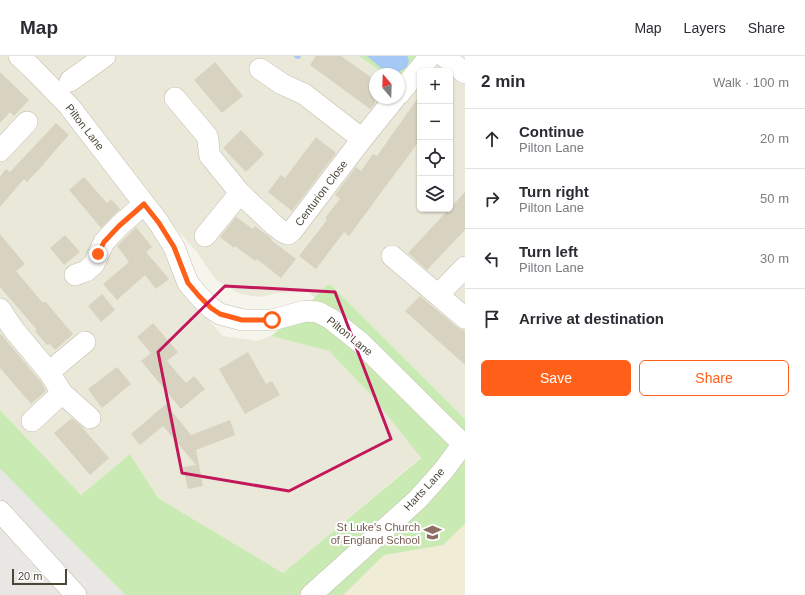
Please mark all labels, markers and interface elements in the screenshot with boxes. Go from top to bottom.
text: Map [20,17,58,38]
text: Map [634,20,662,36]
text: Layers [684,20,726,36]
text: Share [748,20,785,36]
north arrow [369,68,405,104]
map controls [417,68,453,212]
button: + [417,68,453,104]
text: 2 min [481,72,525,91]
text: Walk · 100 m [713,75,789,90]
street label: Pilton Lane [63,102,107,152]
button: − [417,104,453,140]
text: Continue [519,123,584,140]
icon: ahead [481,128,503,150]
text: 20 m [760,131,789,146]
button: locate [417,140,453,176]
text: Pilton Lane [519,140,584,155]
street label: Centurion Close [292,158,350,228]
button: layers [417,176,453,212]
text: Turn right [519,183,589,200]
icon: right [481,188,503,210]
text: 50 m [760,191,789,206]
text: Pilton Lane [519,200,584,215]
text: Turn left [519,243,578,260]
route end [89,245,107,263]
icon: left [481,248,503,270]
text: 30 m [760,251,789,266]
text: Pilton Lane [519,260,584,275]
icon: arrive [481,308,503,330]
text: Arrive at destination [519,310,664,327]
route start [263,311,281,329]
street label: Pilton Lane [325,314,375,358]
button: Save [481,360,631,396]
button: Share [639,360,789,396]
street label: Harts Lane [401,465,447,513]
place label: St Luke's Church of England School [331,521,420,546]
school or university icon: St Luke's Church of England School [423,523,443,543]
scale bar [12,567,67,586]
text: 20 m [18,570,42,582]

